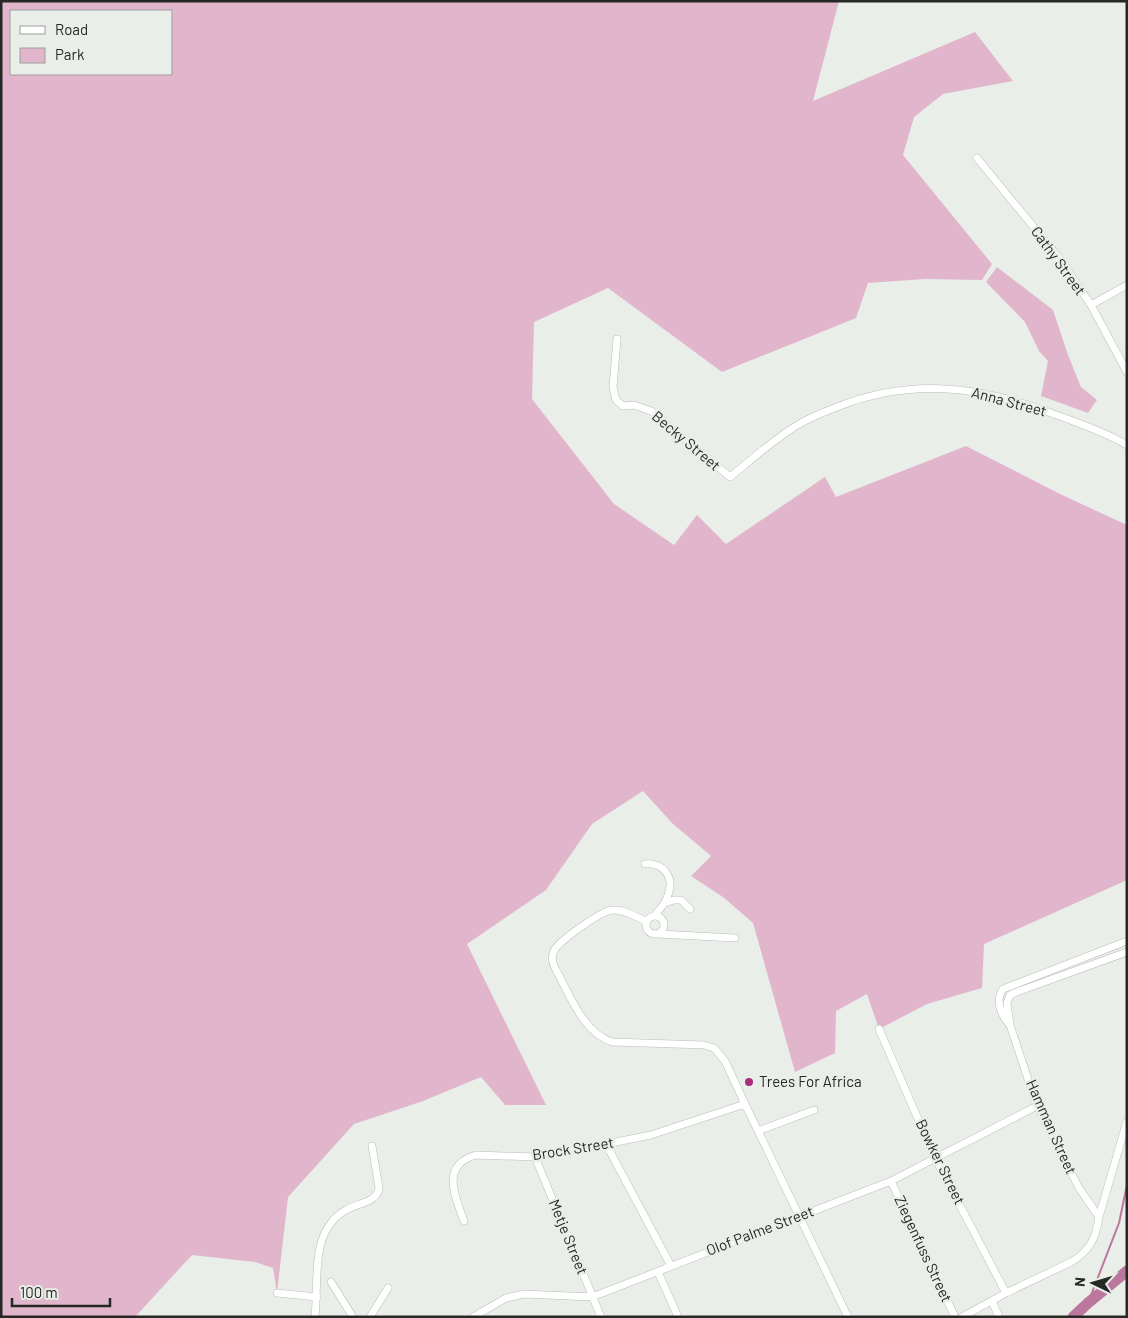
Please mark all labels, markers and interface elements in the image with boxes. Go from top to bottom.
legend [10,10,172,75]
text: Road [55,20,88,38]
text: Park [55,45,85,63]
street label: Cathy Street [1028,222,1090,298]
street label: Anna Street [970,382,1049,420]
street label: Becky Street [649,406,724,474]
place label: Trees For Africa [759,1072,862,1090]
marker: Trees For Africa [743,1076,755,1088]
street label: Hamman Street [1023,1076,1081,1177]
street label: Bowker Street [912,1116,969,1207]
street label: Brock Street [531,1133,615,1163]
street label: Ziegenfuss Street [891,1192,957,1305]
street label: Metje Street [546,1196,592,1277]
street label: Olof Palme Street [703,1201,816,1259]
north arrow [1068,1258,1118,1308]
scale bar [12,1276,110,1308]
text: N [1071,1276,1088,1287]
text: 100 m [20,1283,58,1301]

